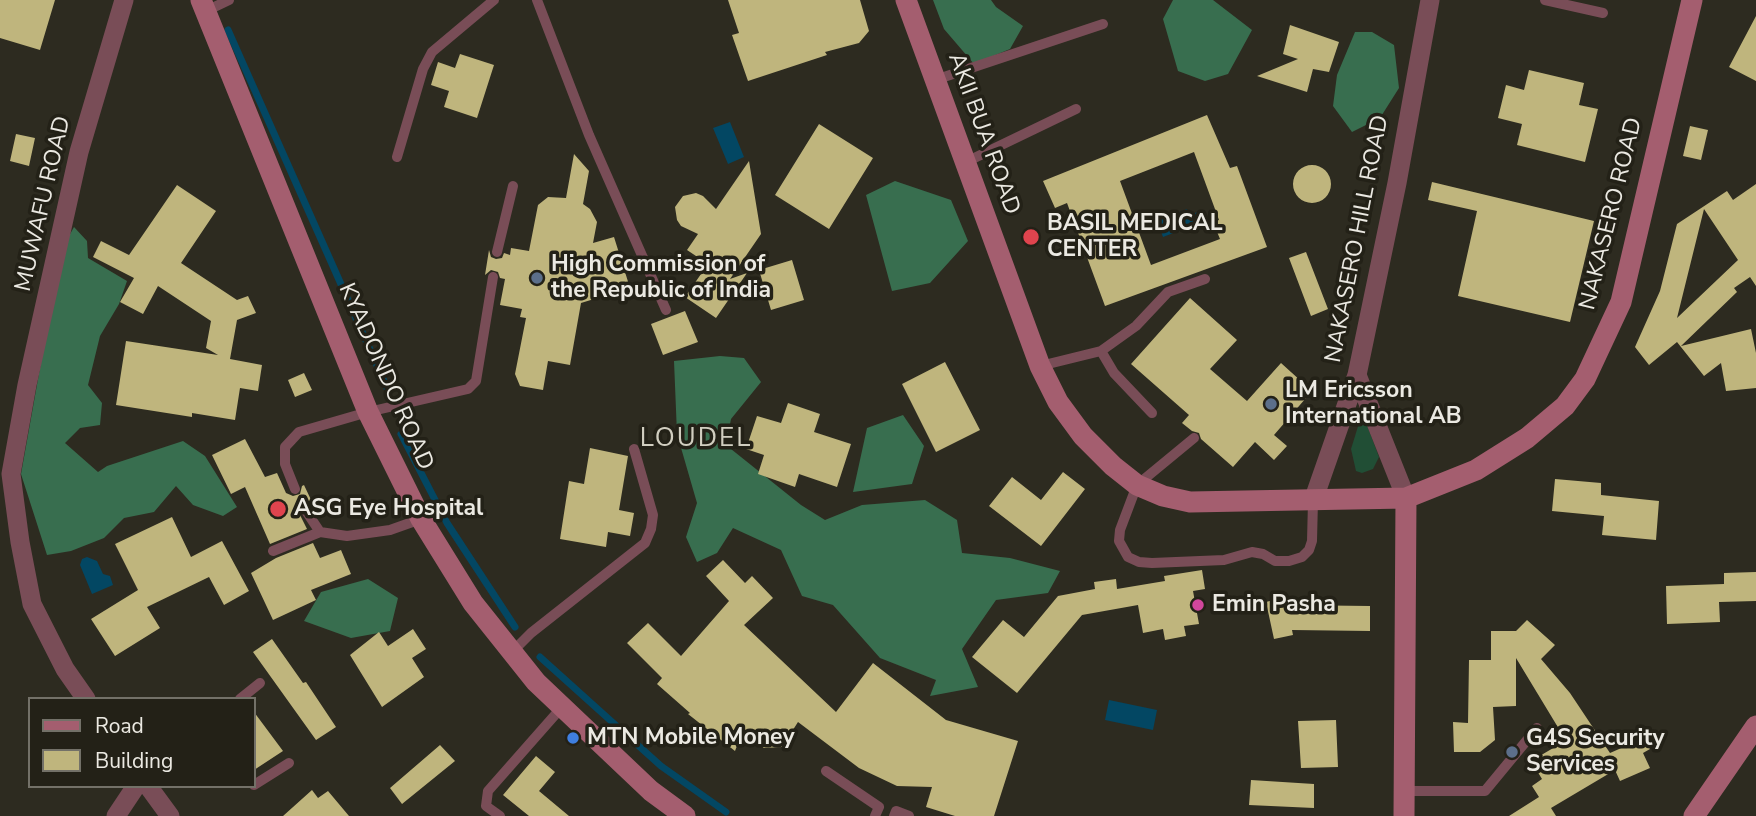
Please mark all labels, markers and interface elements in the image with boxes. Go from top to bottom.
street label: AKII BUA ROAD [941,49,1025,219]
street label: NAKASERO HILL ROAD [1320,113,1396,365]
street label: MUWAFU ROAD [10,114,78,294]
street label: NAKASERO ROAD [1575,115,1649,313]
place label: BASIL MEDICAL CENTER [1047,210,1223,264]
marker: BASIL MEDICAL CENTER [1021,227,1041,247]
place label: High Commission of the Republic of India [551,251,771,305]
marker: High Commission of the Republic of India [529,270,545,286]
street label: KYADONDO ROAD [331,279,439,475]
place label: LM Ericsson International AB [1285,377,1462,431]
marker: LM Ericsson International AB [1263,396,1279,412]
district label: LOUDEL [640,424,752,456]
place label: ASG Eye Hospital [294,495,483,523]
marker: ASG Eye Hospital [268,499,288,519]
place label: Emin Pasha [1212,591,1336,619]
marker: Emin Pasha [1190,597,1206,613]
legend [28,697,256,788]
text: Road [95,712,144,740]
place label: MTN Mobile Money [587,724,794,752]
place label: G4S Security Services [1526,725,1665,779]
marker: MTN Mobile Money [565,730,581,746]
marker: G4S Security Services [1504,744,1520,760]
text: Building [95,747,173,775]

